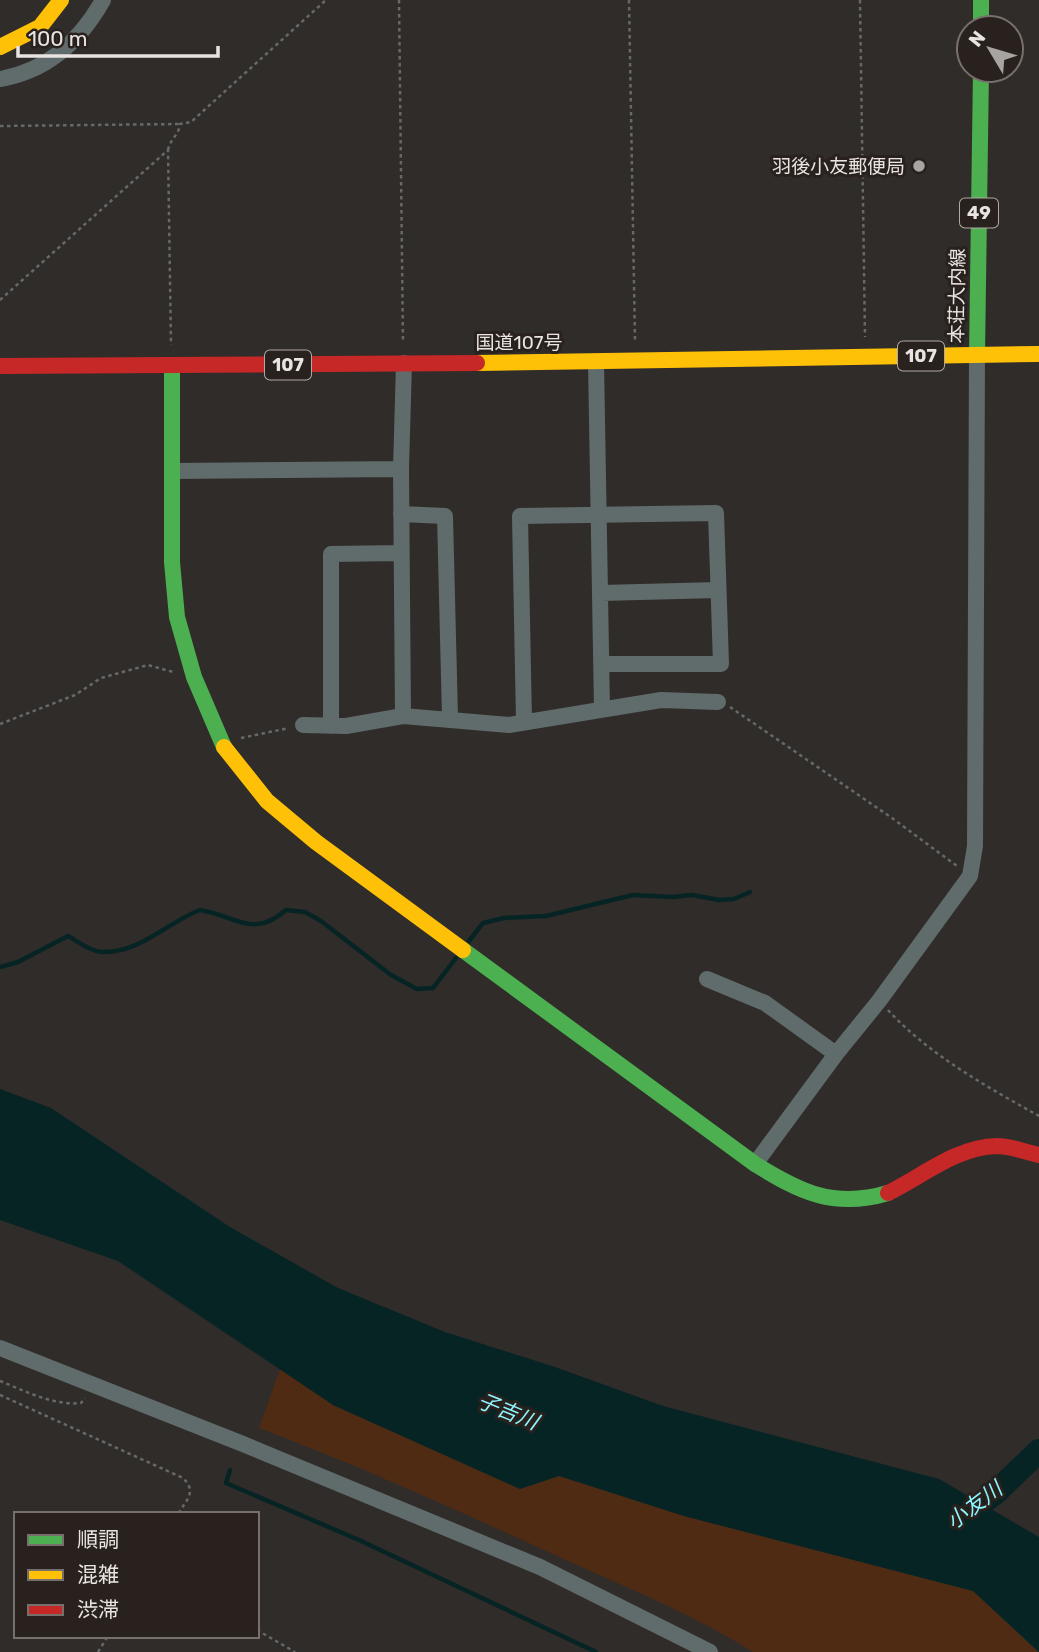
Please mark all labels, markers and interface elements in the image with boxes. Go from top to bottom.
scale bar [18,14,217,58]
north arrow [955,14,1025,84]
text: 100 m [28,26,87,51]
text: N [964,26,990,51]
place label: 羽後小友郵便局 [772,155,905,178]
marker: 羽後小友郵便局 [911,158,927,174]
road number: 49 [960,198,998,228]
street label: 本荘大内線 [945,248,969,344]
street label: 国道107号 [476,331,562,354]
road number: 107 [898,342,944,370]
road number: 107 [265,351,311,380]
water label: 子吉川 [474,1388,544,1435]
water label: 小友川 [941,1475,1008,1534]
legend [14,1512,259,1638]
text: 順調 [77,1527,119,1552]
text: 混雑 [77,1562,119,1587]
text: 渋滞 [77,1597,119,1622]

